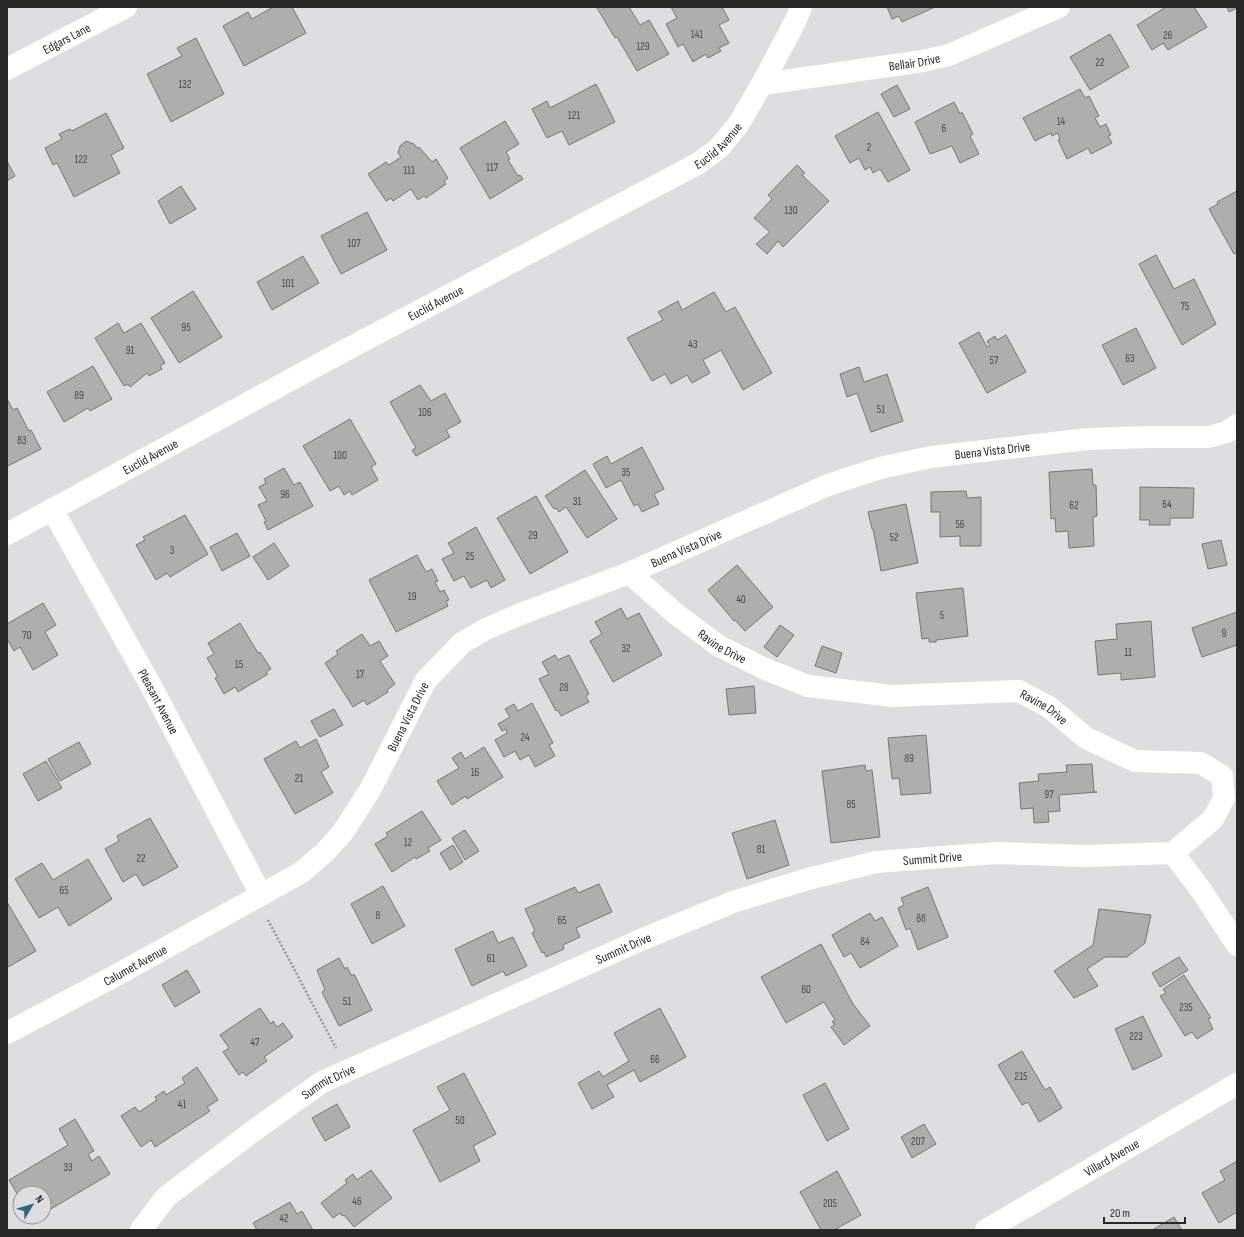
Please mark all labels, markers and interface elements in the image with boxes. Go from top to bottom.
street label: Edgars Lane [40,20,93,58]
house number: 141 [691,28,703,41]
house number: 26 [1163,29,1173,42]
house number: 129 [636,40,650,53]
street label: Bellair Drive [888,50,942,75]
house number: 22 [1095,56,1105,69]
house number: 132 [178,78,192,91]
house number: 121 [568,109,580,122]
house number: 14 [1057,115,1066,128]
street label: Euclid Avenue [692,120,746,173]
house number: 6 [942,122,947,135]
house number: 2 [867,141,872,154]
house number: 122 [74,153,88,166]
house number: 117 [486,161,499,174]
house number: 111 [403,164,415,177]
house number: 130 [784,204,798,217]
house number: 107 [347,237,361,250]
house number: 101 [282,277,294,290]
street label: Euclid Avenue [405,282,466,325]
house number: 75 [1181,300,1189,313]
house number: 95 [181,321,191,334]
house number: 43 [688,338,698,351]
house number: 91 [126,344,135,357]
house number: 63 [1125,352,1135,365]
house number: 57 [990,354,999,367]
house number: 89 [74,389,84,402]
house number: 51 [877,403,885,416]
house number: 106 [418,406,432,419]
house number: 83 [17,434,27,447]
street label: Euclid Avenue [120,436,181,479]
street label: Buena Vista Drive [954,439,1031,463]
house number: 100 [333,449,347,462]
house number: 35 [621,466,631,479]
house number: 96 [280,488,290,501]
house number: 31 [573,495,581,508]
house number: 64 [1162,498,1172,511]
house number: 62 [1069,499,1079,512]
house number: 56 [955,518,965,531]
street label: Buena Vista Drive [648,526,724,571]
house number: 29 [528,529,538,542]
house number: 52 [890,531,899,544]
house number: 3 [170,544,175,557]
house number: 25 [466,550,474,563]
house number: 19 [408,590,416,603]
house number: 40 [736,593,746,606]
house number: 5 [940,609,944,622]
street label: Ravine Drive [694,626,749,667]
house number: 9 [1222,627,1227,640]
house number: 70 [22,629,32,642]
house number: 32 [621,642,631,655]
house number: 11 [1124,646,1132,659]
house number: 15 [235,658,243,671]
street label: Pleasant Avenue [134,666,182,737]
house number: 17 [356,668,365,681]
street label: Buena Vista Drive [384,679,433,754]
house number: 28 [559,681,569,694]
street label: Ravine Drive [1017,686,1071,728]
house number: 24 [520,731,530,744]
house number: 89 [904,752,914,765]
house number: 16 [471,766,480,779]
house number: 21 [295,772,303,785]
house number: 97 [1044,788,1054,801]
house number: 85 [846,798,856,811]
house number: 12 [404,836,413,849]
house number: 81 [757,843,765,856]
street label: Summit Drive [902,849,962,869]
house number: 22 [136,852,146,865]
house number: 65 [59,884,69,897]
house number: 8 [376,909,381,922]
house number: 88 [916,912,926,925]
house number: 65 [557,914,567,927]
street label: Summit Drive [593,930,654,968]
house number: 84 [860,935,870,948]
street label: Calumet Avenue [101,942,170,990]
house number: 61 [487,952,495,965]
house number: 80 [801,983,811,996]
house number: 51 [343,995,351,1008]
house number: 235 [1179,1001,1193,1014]
house number: 223 [1129,1030,1143,1043]
house number: 47 [251,1036,260,1049]
house number: 66 [650,1053,660,1066]
street label: Summit Drive [299,1061,358,1103]
house number: 215 [1015,1070,1027,1083]
house number: 41 [178,1098,186,1111]
house number: 50 [455,1114,465,1127]
house number: 207 [911,1135,926,1148]
street label: Villard Avenue [1081,1136,1142,1180]
house number: 33 [63,1161,73,1174]
north arrow [12,1185,52,1225]
text: N [33,1193,46,1206]
house number: 46 [352,1195,362,1208]
house number: 205 [823,1197,837,1210]
scale bar [1104,1199,1185,1225]
text: 20 m [1110,1206,1130,1221]
house number: 42 [279,1212,289,1225]

